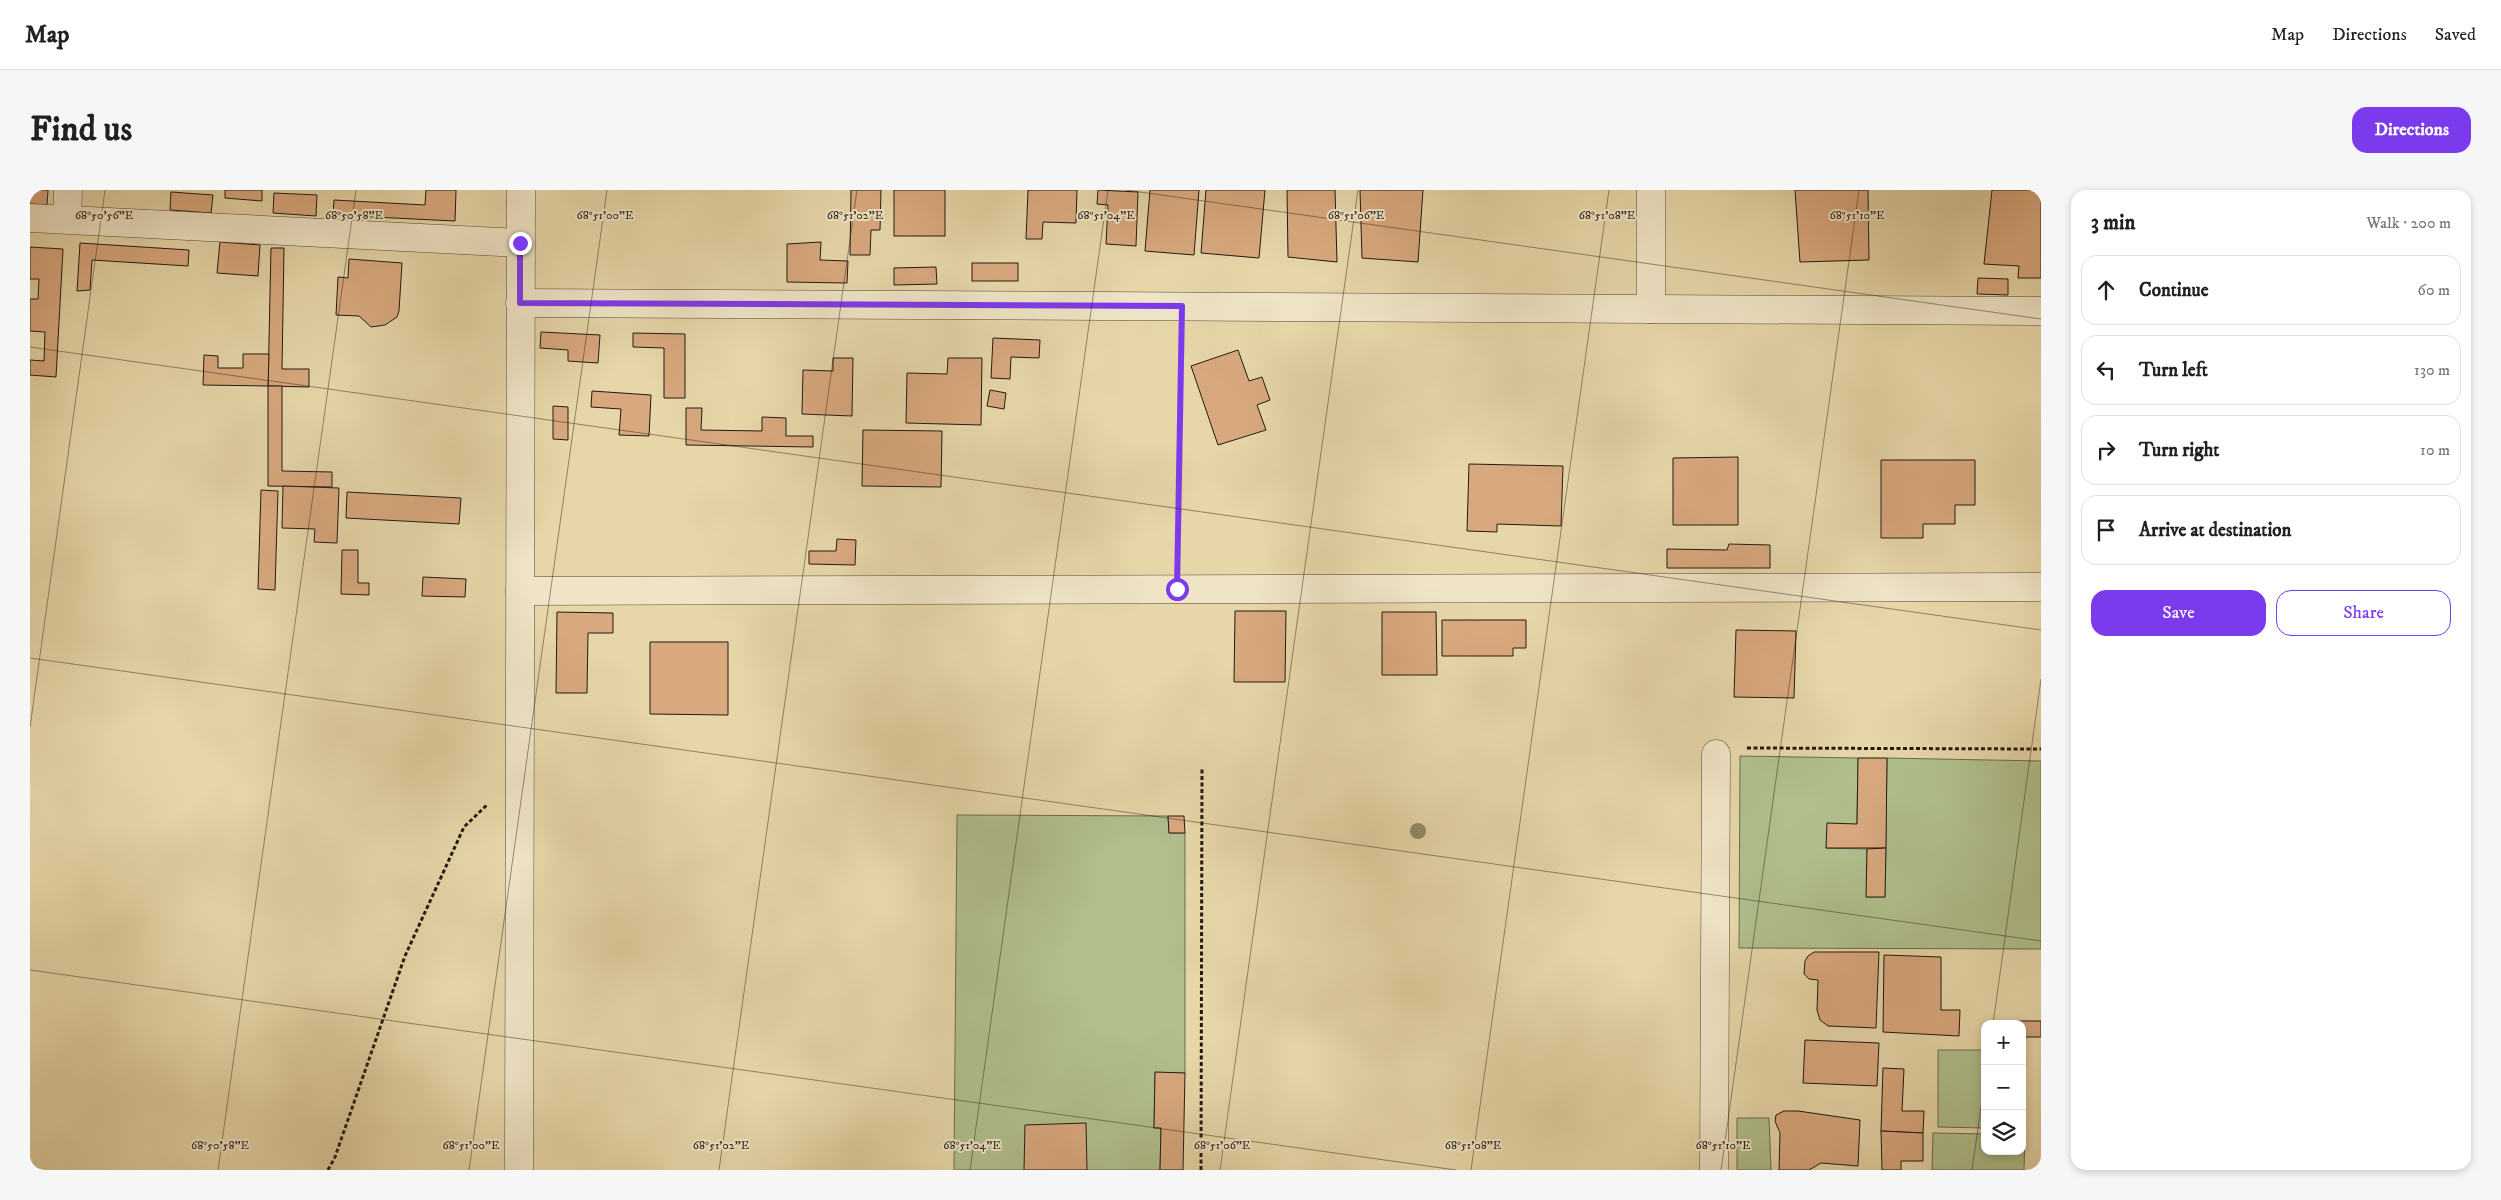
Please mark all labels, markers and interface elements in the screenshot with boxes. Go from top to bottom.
text: Map [25,20,69,50]
text: Map [2271,24,2304,46]
text: Directions [2332,24,2407,46]
text: Saved [2435,24,2476,46]
button: Directions [2352,107,2471,153]
text: Find us [30,108,132,152]
text: 68°50'56"E [75,208,134,223]
text: 68°50'58"E [325,208,383,223]
text: 68°51'00"E [577,208,634,223]
text: 68°51'02"E [827,208,884,223]
text: 68°51'04"E [1077,208,1135,223]
text: 68°51'06"E [1328,208,1385,223]
text: 68°51'08"E [1579,208,1636,223]
text: 68°51'10"E [1830,208,1885,223]
text: 3 min [2091,210,2136,236]
text: Walk · 200 m [2367,213,2451,233]
route end [509,232,532,255]
icon: ahead [2092,276,2120,304]
text: Continue [2139,279,2209,302]
text: 60 m [2418,280,2450,300]
icon: left [2092,356,2120,384]
text: Turn left [2139,359,2208,382]
text: 130 m [2414,360,2450,380]
icon: right [2092,436,2120,464]
text: Turn right [2139,439,2219,462]
text: 10 m [2420,440,2450,460]
icon: arrive [2092,516,2120,544]
text: Arrive at destination [2139,519,2291,542]
route start [1166,578,1189,601]
button: Save [2091,590,2266,636]
button: Share [2276,590,2451,636]
map controls [1981,1020,2026,1155]
button: + [1981,1020,2026,1065]
button: − [1981,1065,2026,1110]
button: layers [1981,1110,2026,1155]
text: 68°50'58"E [191,1138,249,1153]
text: 68°51'00"E [443,1138,500,1153]
text: 68°51'02"E [693,1138,750,1153]
text: 68°51'04"E [943,1138,1001,1153]
text: 68°51'06"E [1194,1138,1251,1153]
text: 68°51'08"E [1445,1138,1502,1153]
text: 68°51'10"E [1696,1138,1751,1153]

